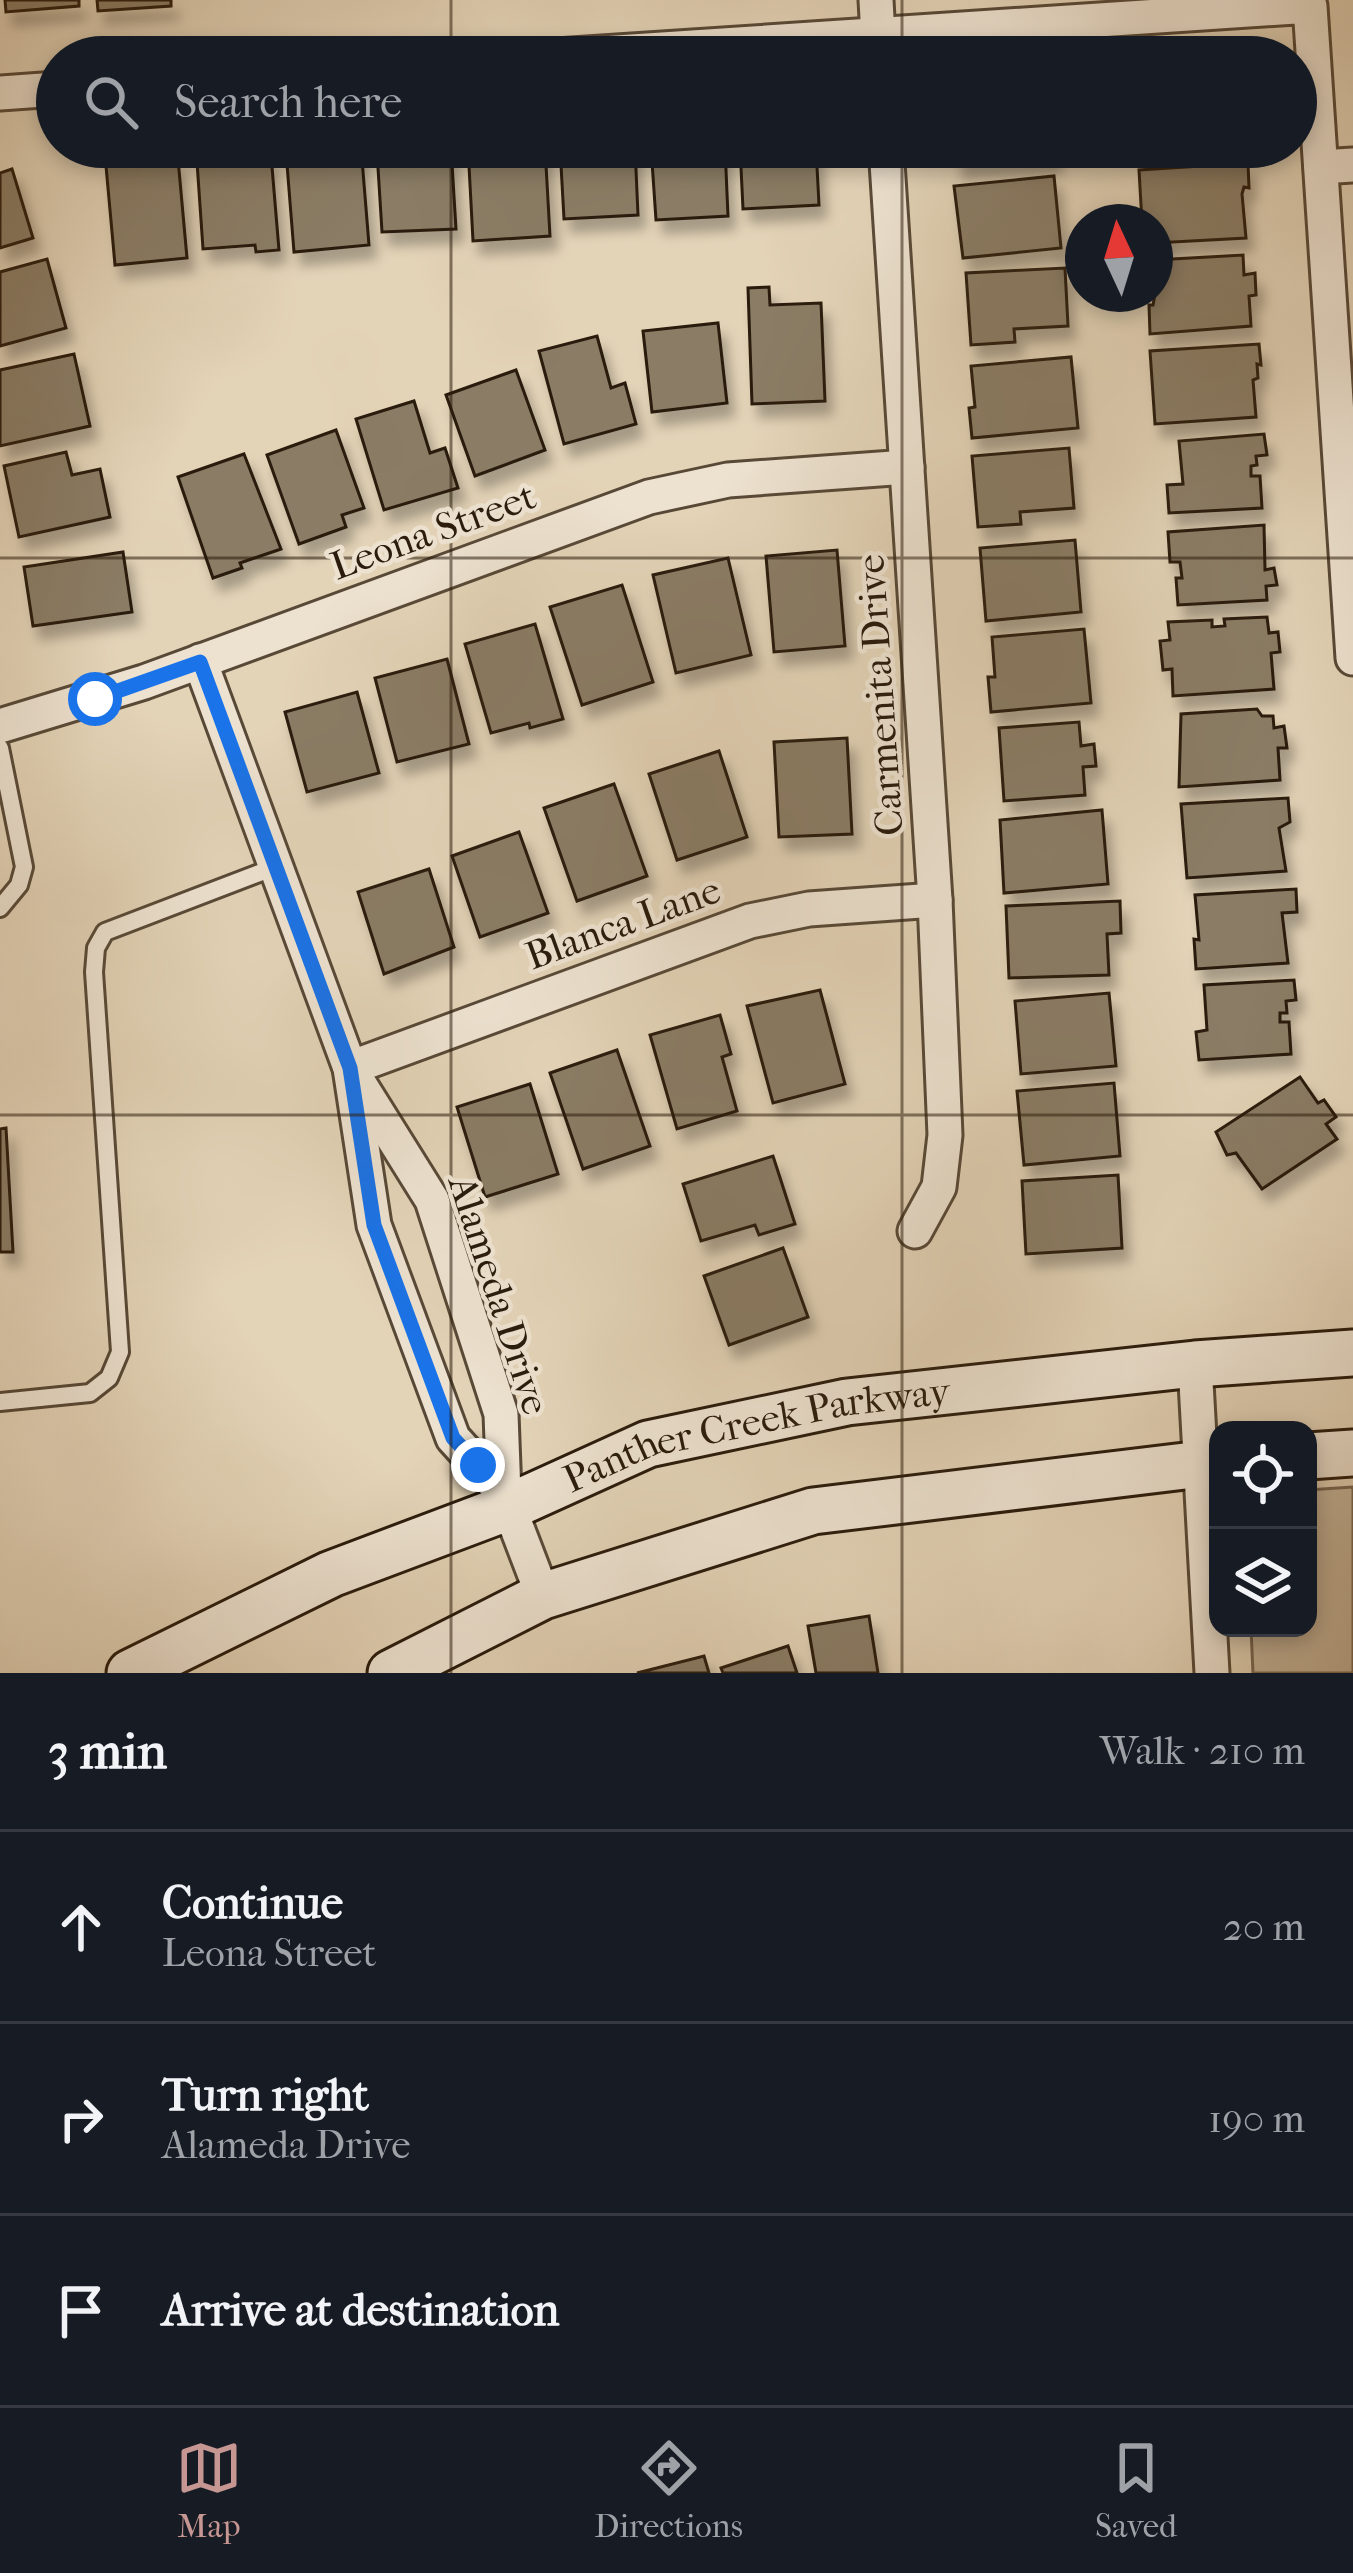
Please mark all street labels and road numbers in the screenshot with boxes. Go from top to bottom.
street label: Leona Street [324,473,542,589]
street label: Carmenita Drive [847,553,913,837]
street label: Blanca Lane [519,867,727,979]
street label: Alameda Drive [438,1168,559,1420]
street label: Panther Creek Parkway [556,1368,954,1502]

